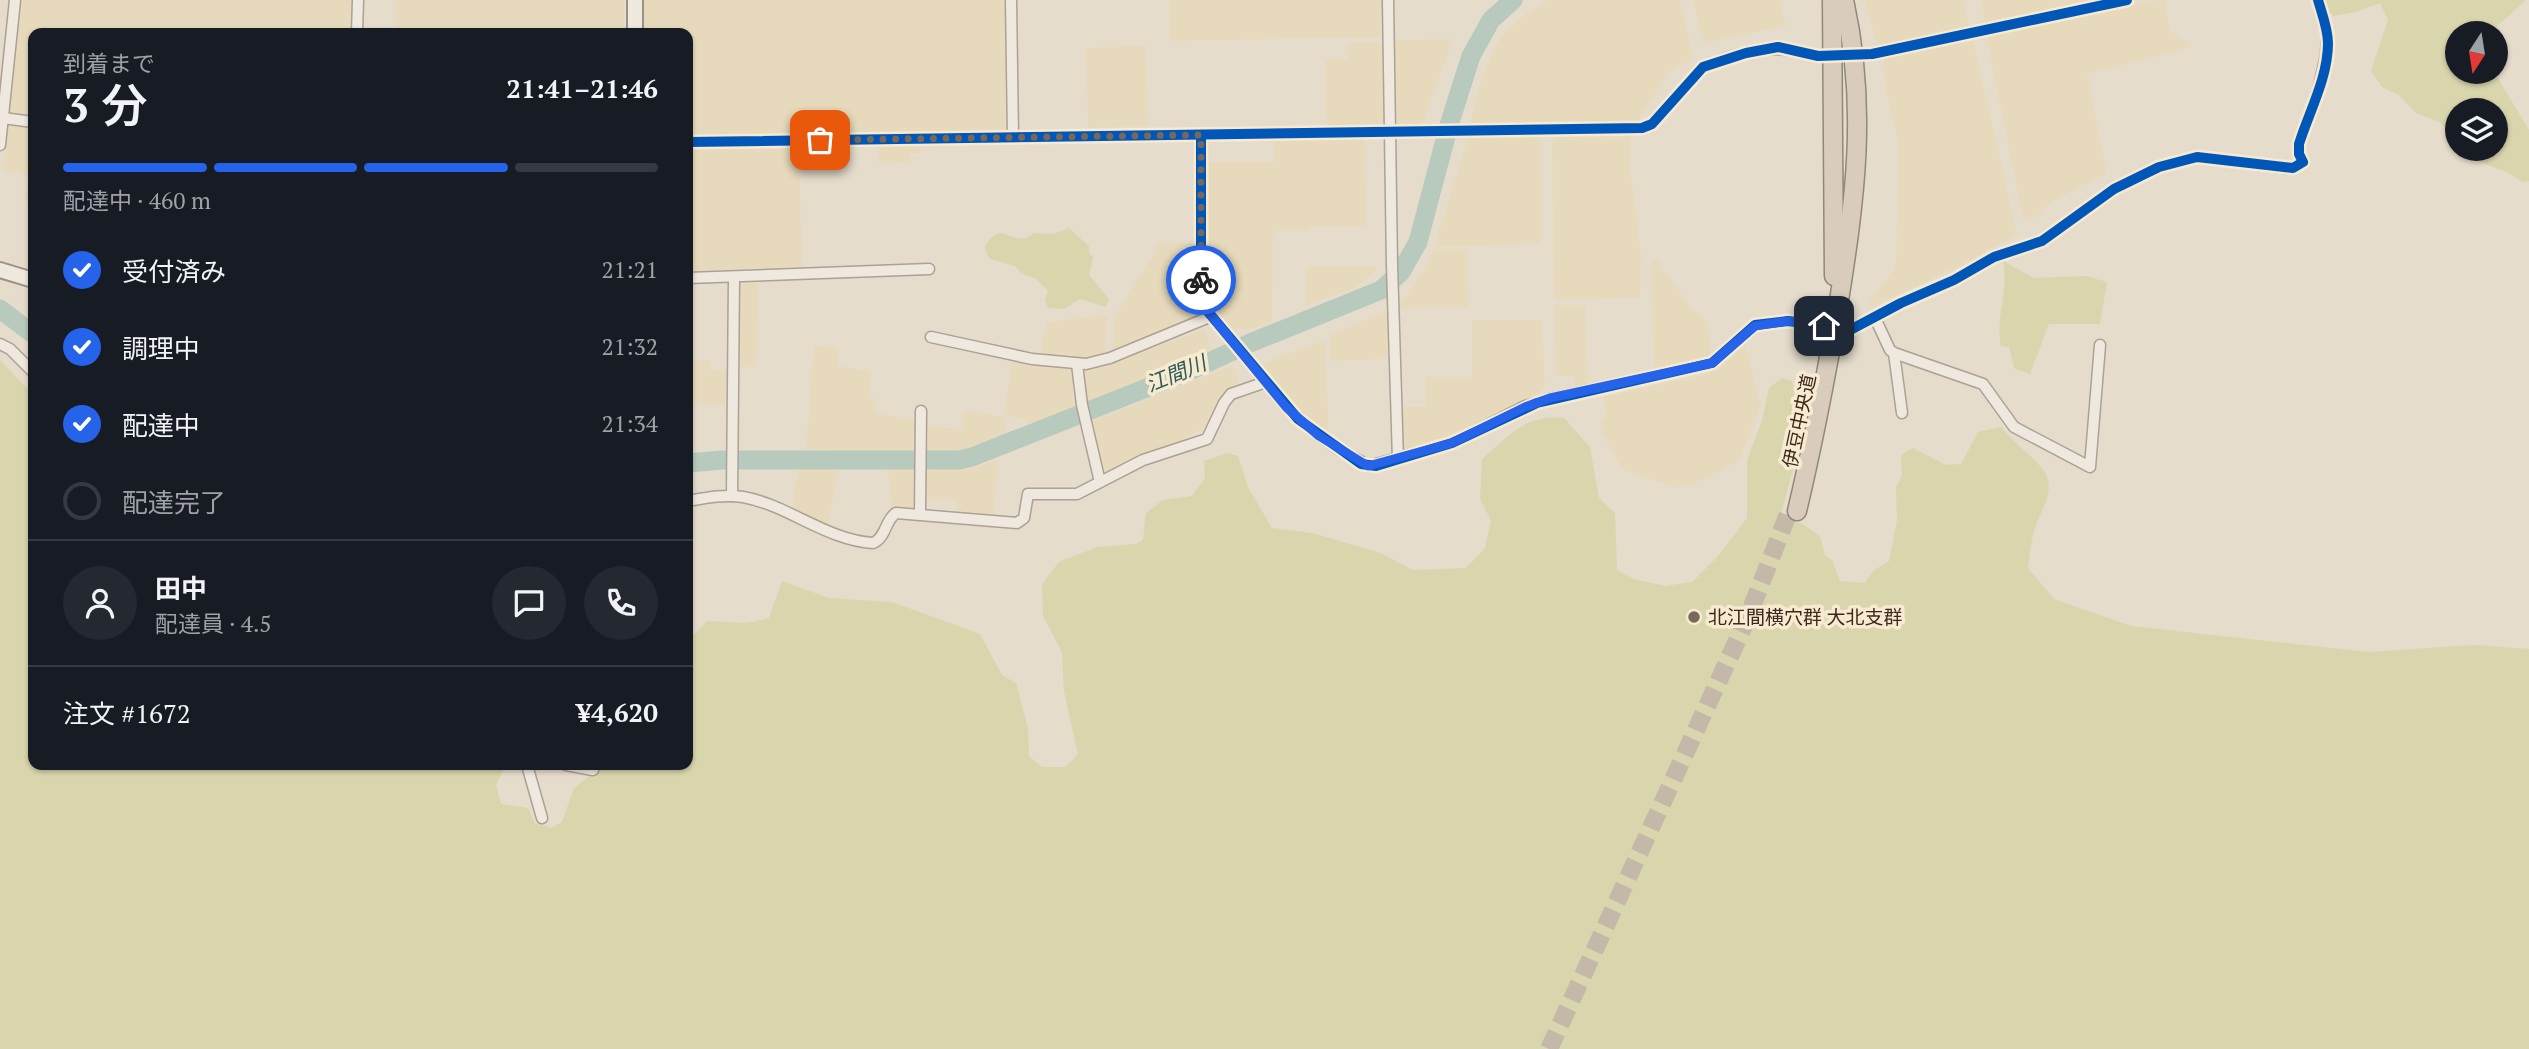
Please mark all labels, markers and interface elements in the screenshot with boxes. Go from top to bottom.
north arrow [2445,21,2508,84]
map controls [2445,21,2508,161]
text: 到着まで [63,48,155,79]
text: 21:41–21:46 [506,71,658,105]
text: 3 分 [63,74,147,135]
button: layers [2445,98,2508,161]
pin [790,110,850,170]
icon: bag [801,121,839,159]
text: 配達中 · 460 m [63,185,211,216]
courier [1166,245,1236,315]
icon: check [63,251,101,289]
text: 受付済み [122,254,226,288]
text: 21:21 [601,254,658,285]
icon: bike [1182,261,1220,299]
pin [1794,296,1854,356]
icon: home [1805,307,1843,345]
icon: check [63,328,101,366]
text: 調理中 [122,331,200,365]
text: 21:32 [601,331,658,362]
water label: 江間川 [1141,348,1212,398]
street label: 伊豆中央道 [1776,372,1821,470]
icon: check [63,405,101,443]
text: 配達中 [122,408,200,442]
text: 21:34 [601,408,658,439]
text: 配達完了 [122,485,226,519]
button: person [63,566,137,640]
button: chat [492,566,566,640]
button: phone [584,566,658,640]
text: 田中 [155,571,207,605]
place label: 北江間横穴群 大北支群 [1708,604,1903,629]
text: 配達員 · 4.5 [155,608,272,639]
marker: 北江間横穴群 大北支群 [1686,609,1702,625]
text: ¥4,620 [577,695,658,729]
text: 注文 #1672 [63,696,191,730]

